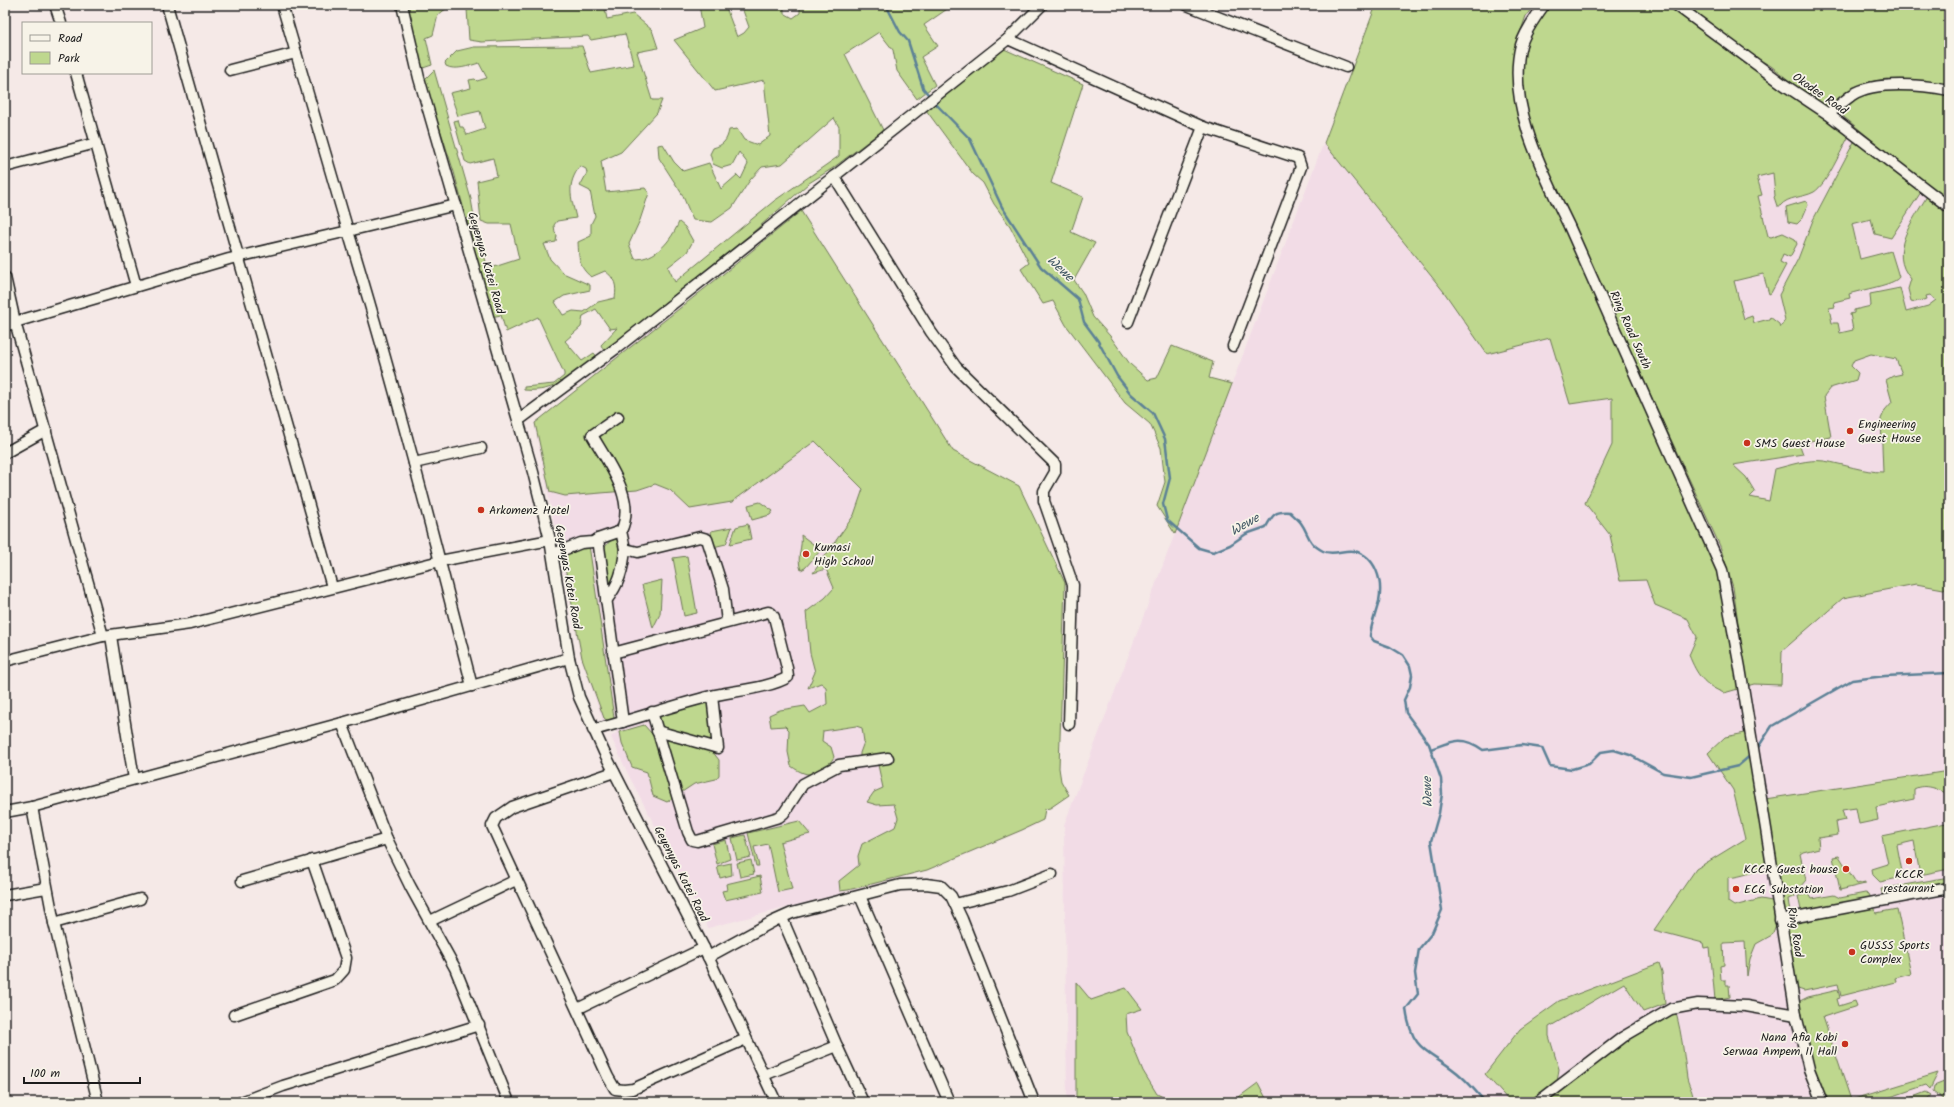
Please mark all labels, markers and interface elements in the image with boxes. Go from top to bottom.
legend [22,22,152,74]
text: Road [58,29,83,48]
text: Park [58,49,80,68]
street label: Okodee Road [1788,68,1853,121]
street label: Geyenyas Kotei Road [462,210,510,317]
water label: Wewe [1042,251,1079,288]
street label: Ring Road South [1604,288,1656,372]
place label: Engineering Guest House [1858,415,1921,448]
marker: Engineering Guest House [1845,426,1855,436]
place label: SMS Guest House [1755,434,1845,453]
marker: SMS Guest House [1742,438,1752,448]
place label: Arkomenz Hotel [489,501,569,520]
marker: Arkomenz Hotel [476,505,486,515]
water label: Wewe [1226,508,1264,542]
street label: Geyenyas Kotei Road [549,523,587,632]
place label: Kumasi High School [814,538,874,571]
marker: Kumasi High School [801,549,811,559]
water label: Wewe [1417,775,1439,808]
street label: Geyenyas Kotei Road [649,823,714,926]
marker: KCCR restaurant [1904,856,1914,866]
place label: KCCR Guest house [1743,860,1839,879]
marker: KCCR Guest house [1841,864,1851,874]
place label: KCCR restaurant [1883,865,1935,898]
place label: ECG Substation [1744,880,1824,899]
marker: ECG Substation [1731,884,1741,894]
street label: Ring Road [1782,905,1809,960]
place label: GUSSS Sports Complex [1860,936,1930,969]
marker: GUSSS Sports Complex [1847,947,1857,957]
place label: Nana Afia Kobi Serwaa Ampem II Hall [1723,1028,1838,1061]
marker: Nana Afia Kobi Serwaa Ampem II Hall [1840,1039,1850,1049]
scale bar [24,1059,140,1085]
text: 100 m [30,1064,61,1083]

